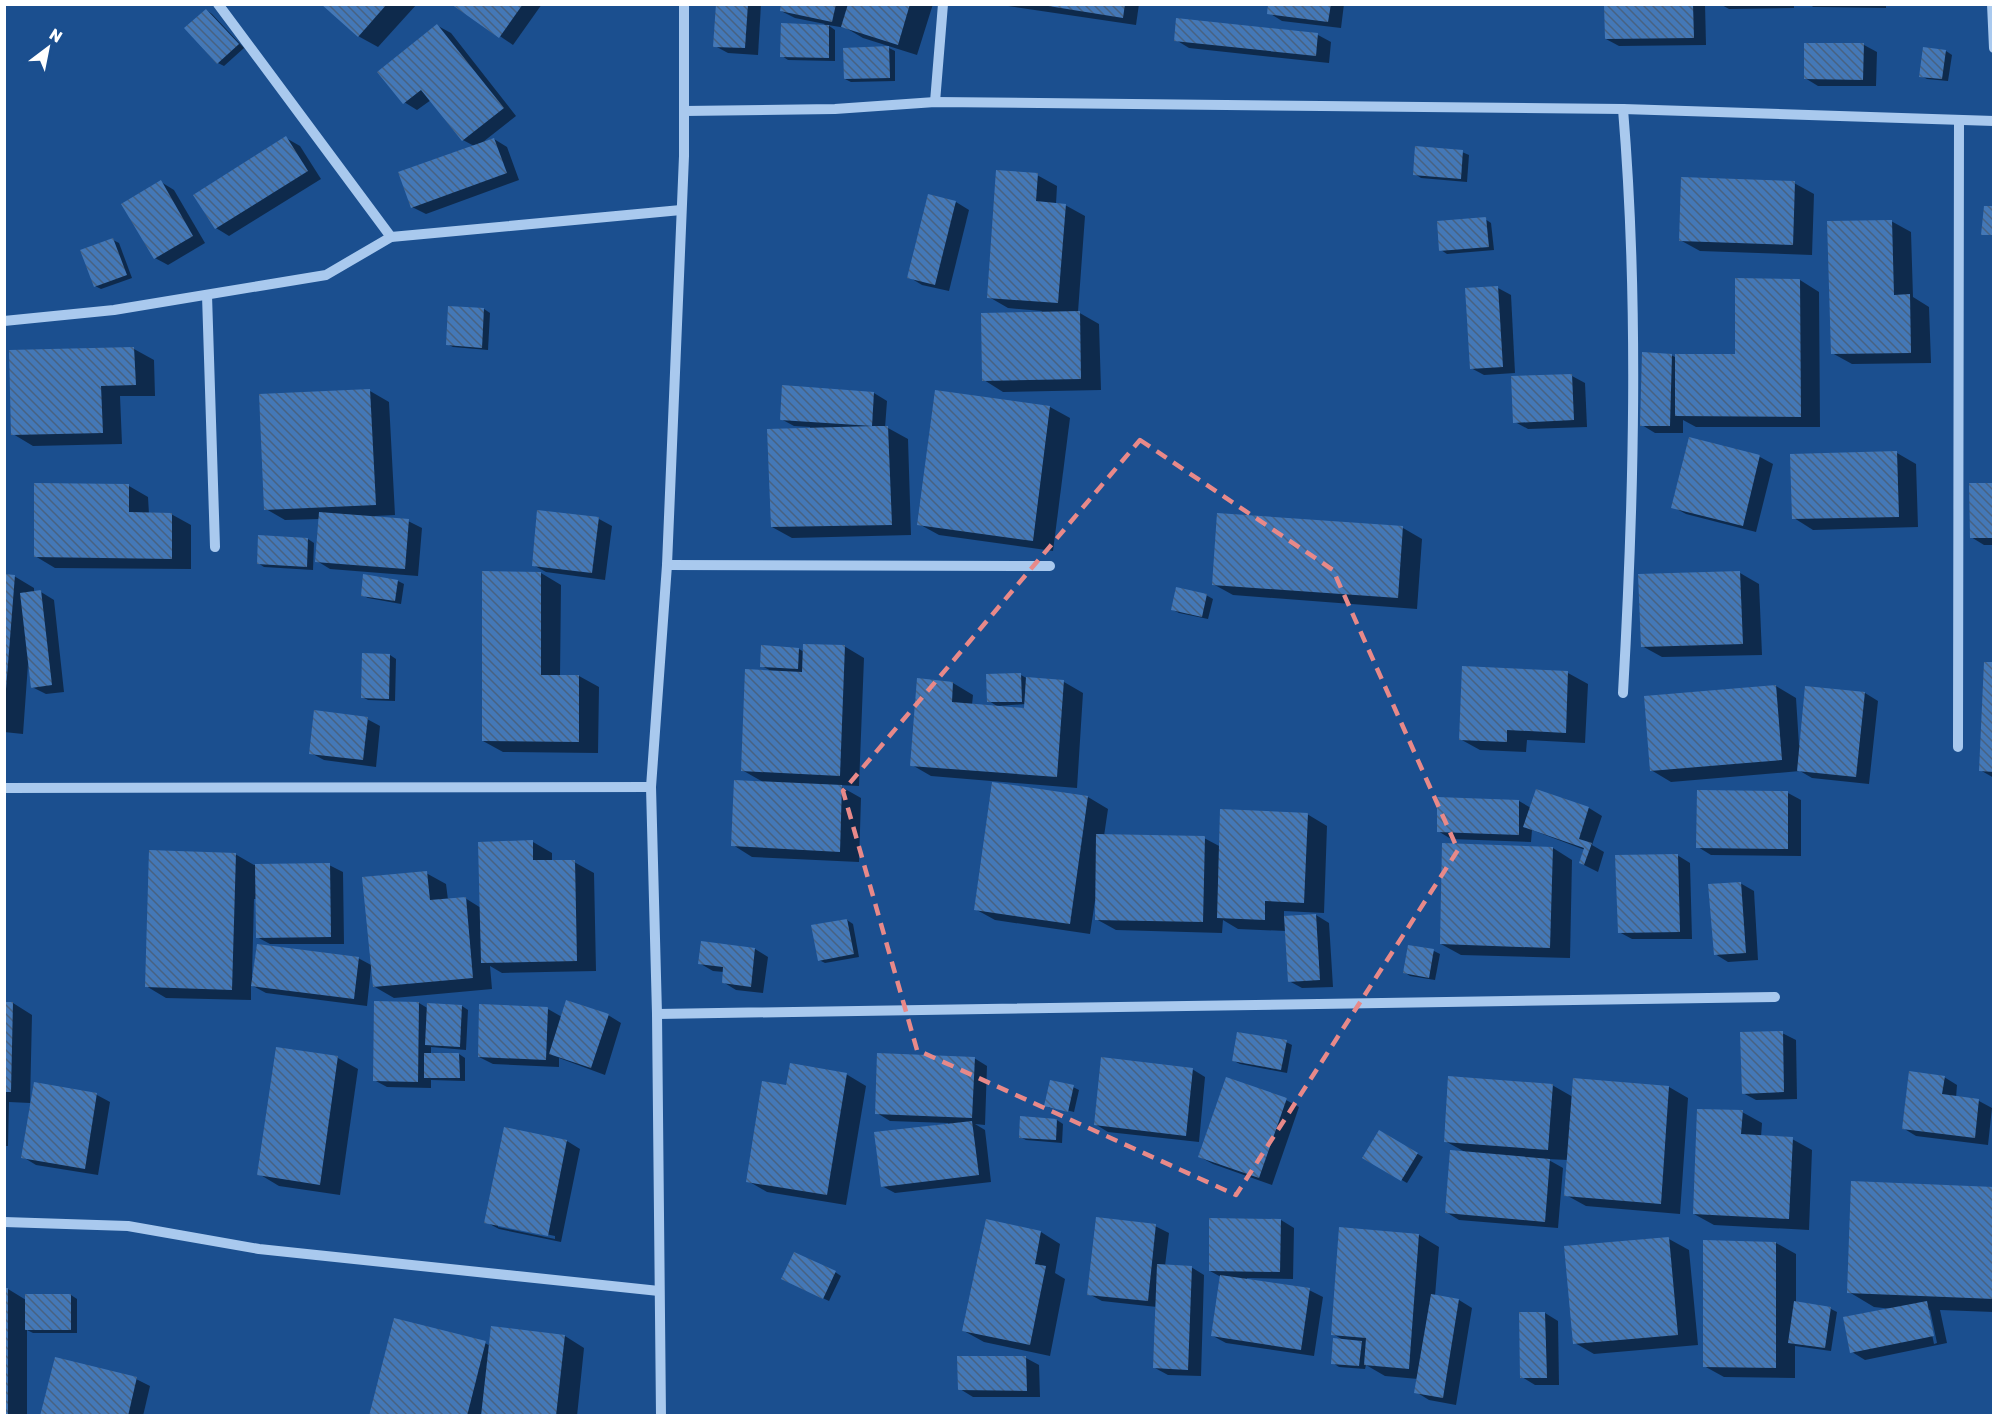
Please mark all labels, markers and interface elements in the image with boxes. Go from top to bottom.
north arrow [18,18,78,78]
text: N [46,25,66,47]

